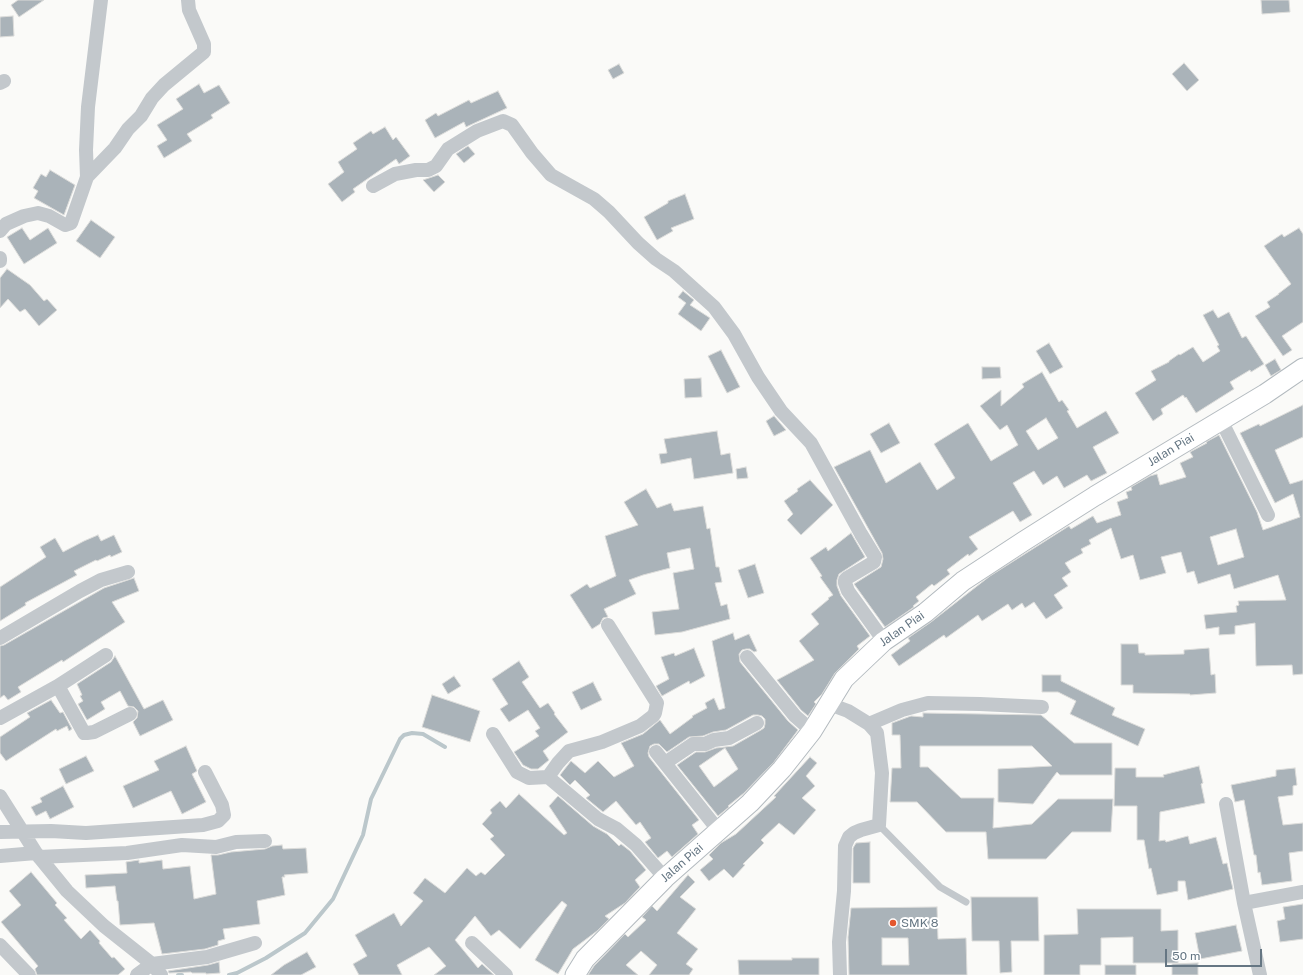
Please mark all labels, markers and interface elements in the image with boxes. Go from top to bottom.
street label: Jalan Piai [1145,431,1197,469]
street label: Jalan Piai [877,608,927,650]
street label: Jalan Piai [658,841,706,885]
place label: SMK 8 [901,916,938,930]
marker: SMK 8 [888,918,898,928]
scale bar [1167,941,1264,967]
text: 50 m [1172,949,1200,963]

